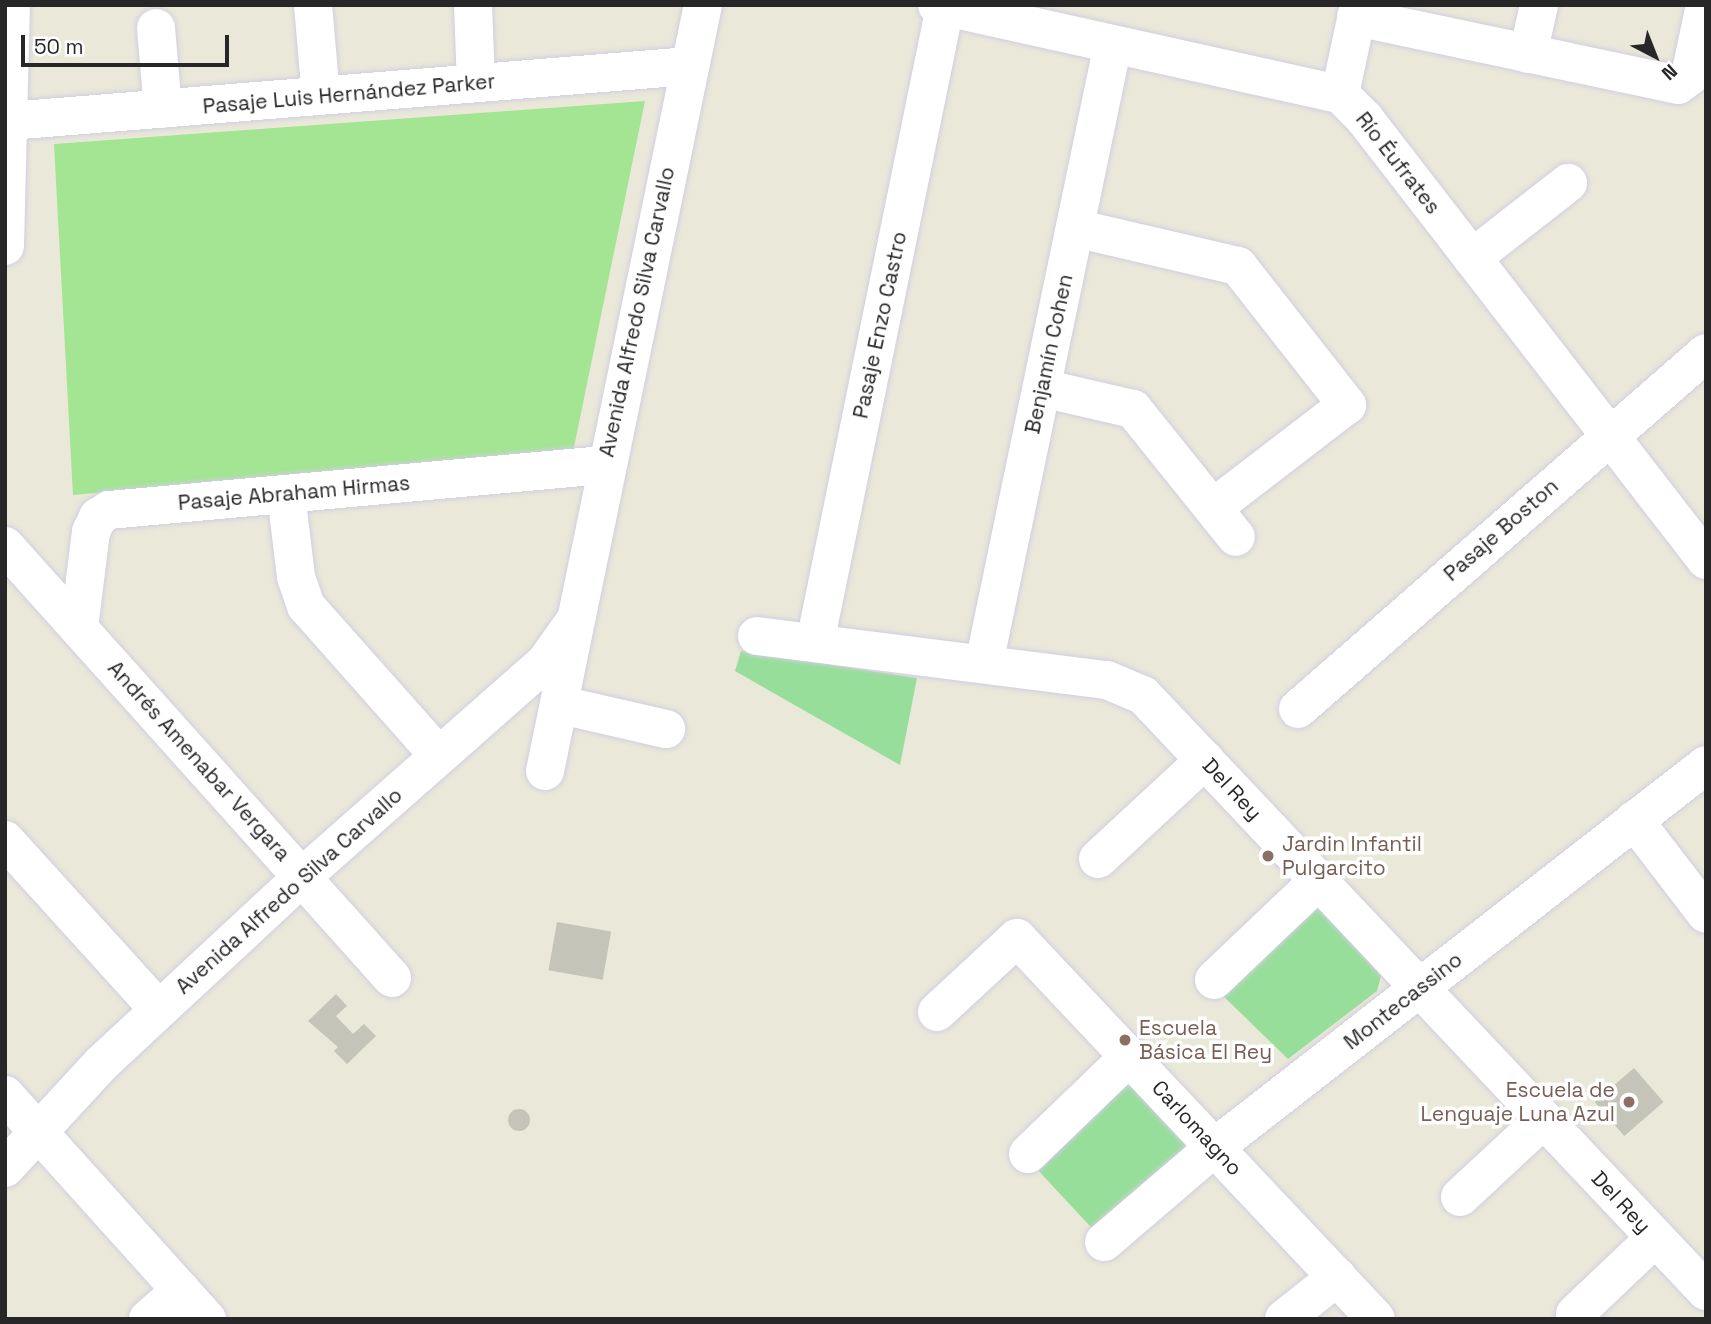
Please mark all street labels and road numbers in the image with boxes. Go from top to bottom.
street label: Pasaje Luis Hernández Parker [202,69,496,119]
street label: Río Éufrates [1350,107,1446,219]
street label: Avenida Alfredo Silva Carvallo [594,165,680,459]
street label: Pasaje Enzo Castro [848,229,912,421]
street label: Benjamín Cohen [1020,272,1078,436]
street label: Pasaje Abraham Hirmas [177,470,411,516]
street label: Pasaje Boston [1439,473,1563,587]
street label: Andrés Amenabar Vergara [102,656,296,866]
street label: Del Rey [1197,753,1267,825]
street label: Avenida Alfredo Silva Carvallo [171,783,407,999]
street label: Montecassino [1339,947,1467,1055]
street label: Carlomagno [1147,1075,1247,1181]
street label: Del Rey [1586,1166,1656,1238]

